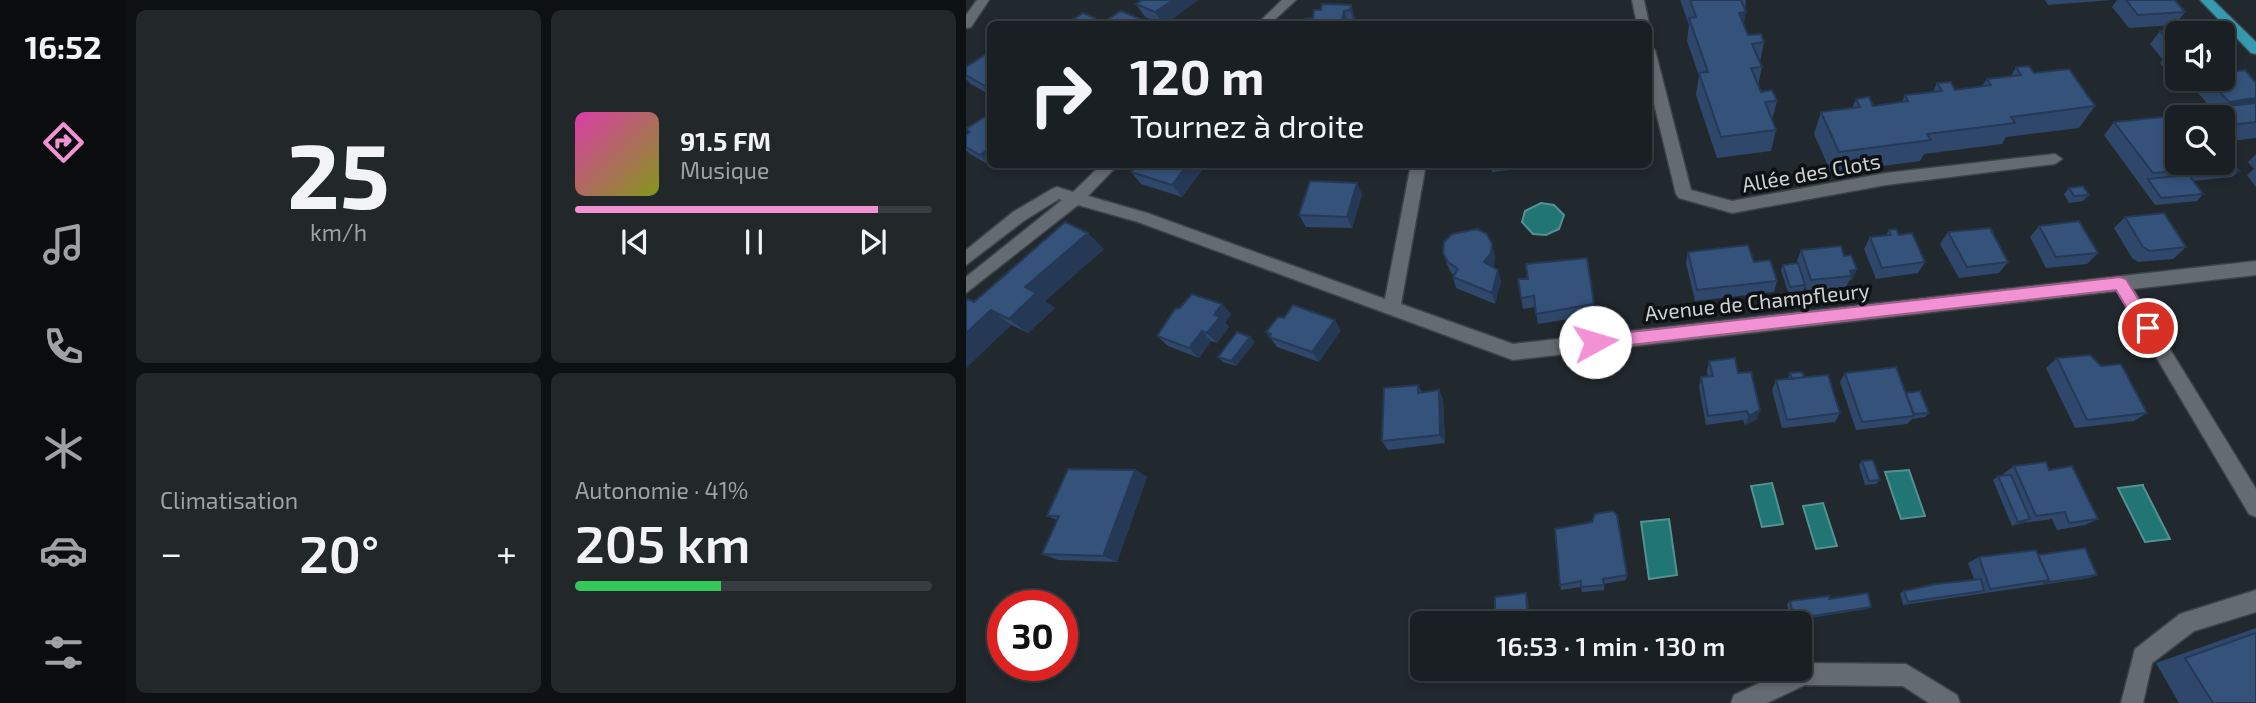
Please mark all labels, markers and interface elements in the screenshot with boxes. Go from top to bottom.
map controls [2165,21,2235,175]
button: sound [2165,21,2235,91]
text: 16:52 [24,27,102,65]
text: 120 m [1130,46,1264,105]
icon: right [1015,49,1106,140]
button: search [2165,105,2235,175]
text: Tournez à droite [1130,106,1364,144]
icon: directions [39,118,88,167]
text: 25 [287,118,390,227]
text: 91.5 FM [680,125,771,156]
street label: Allée des Clots [1740,148,1882,196]
text: Musique [680,156,769,184]
text: km/h [310,218,367,246]
icon: music [39,220,88,269]
icon: previous [616,223,654,261]
icon: pause [735,223,773,261]
icon: next [854,223,892,261]
street label: Avenue de Champfleury [1643,277,1871,325]
pin [2118,298,2178,358]
position arrow [1558,305,1632,379]
icon: arrive [2129,309,2167,347]
icon: phone [39,322,88,371]
icon: climate [39,424,88,473]
text: Autonomie · 41% [575,476,748,504]
text: Climatisation [160,486,298,514]
text: 205 km [575,511,750,573]
text: 20° [299,521,379,583]
icon: car [39,526,88,575]
text: − [160,529,182,575]
text: + [496,529,517,575]
speed limit sign: 30 [987,590,1078,681]
icon: filters [39,628,88,677]
text: 16:53 · 1 min · 130 m [1497,630,1725,661]

